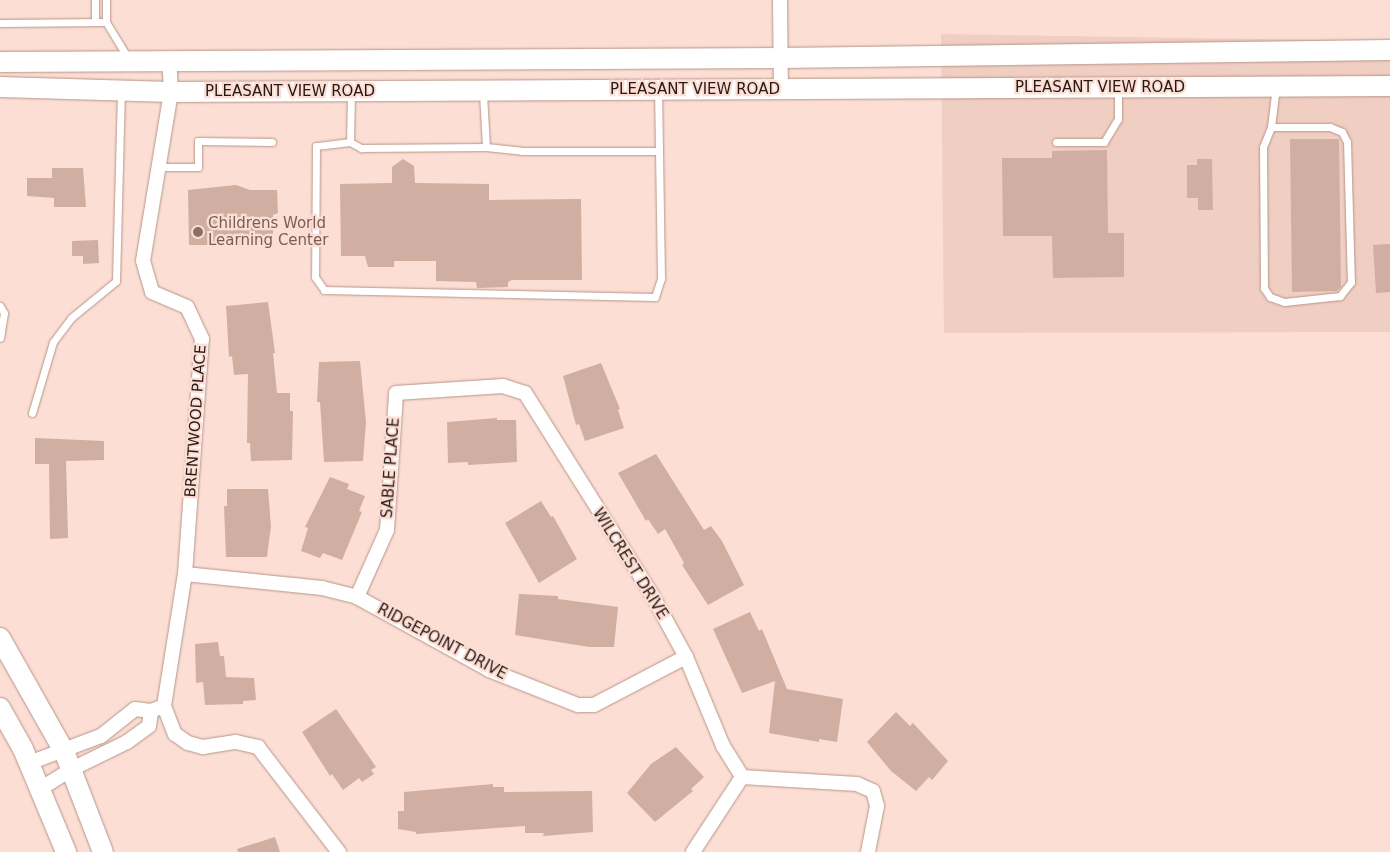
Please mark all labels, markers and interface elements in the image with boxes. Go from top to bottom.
street label: PLEASANT VIEW ROAD [1015,79,1185,97]
street label: PLEASANT VIEW ROAD [610,81,780,99]
street label: PLEASANT VIEW ROAD [205,83,375,101]
place label: Childrens World Learning Center [208,214,328,249]
marker: Childrens World Learning Center [192,226,204,238]
street label: BRENTWOOD PLACE [182,344,210,498]
street label: SABLE PLACE [379,417,403,519]
street label: WILCREST DRIVE [589,505,671,623]
street label: RIDGEPOINT DRIVE [374,600,510,684]

